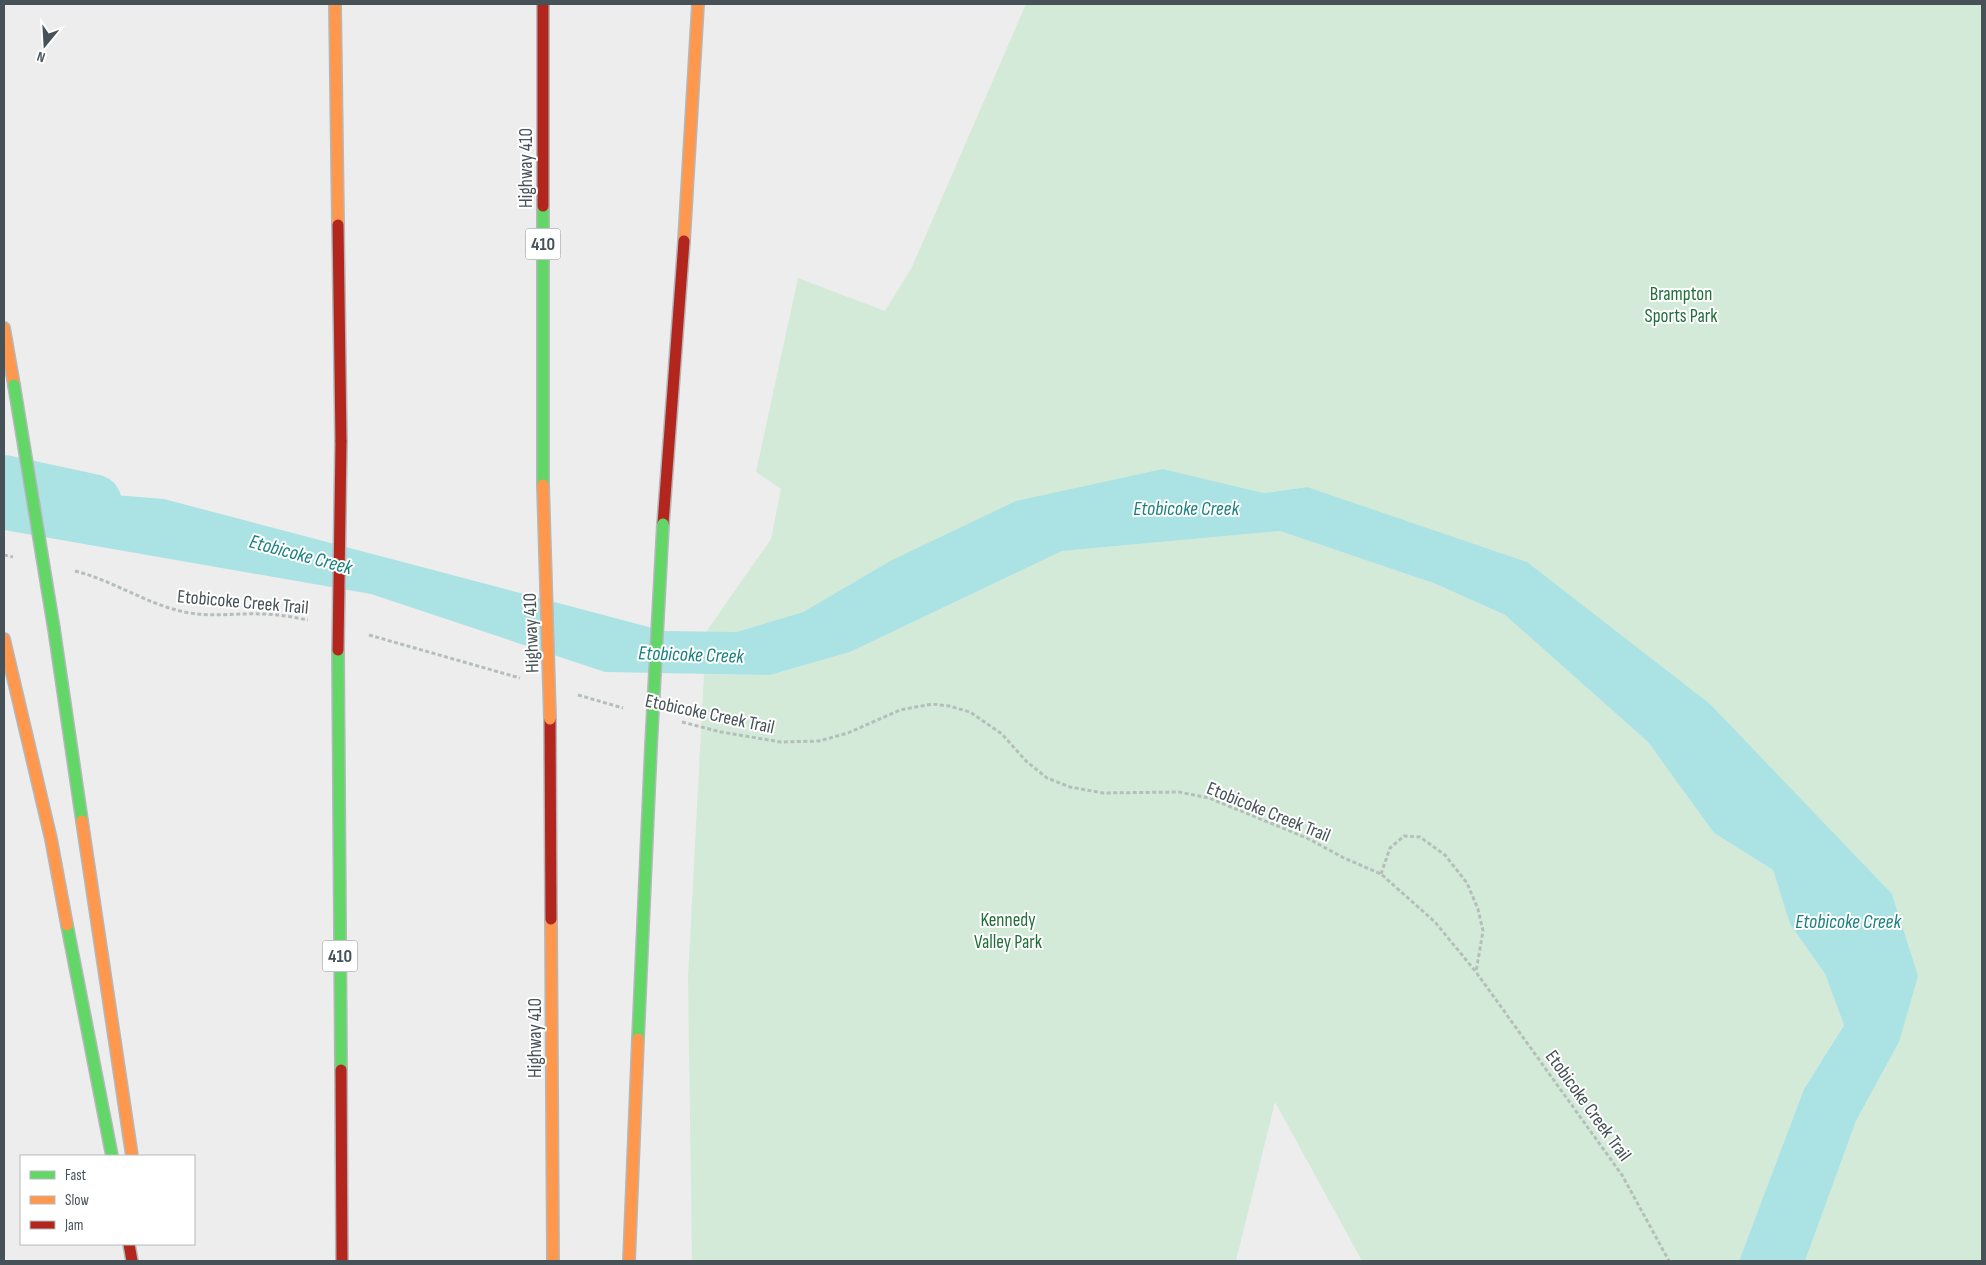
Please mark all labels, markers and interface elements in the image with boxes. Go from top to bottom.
north arrow [20,20,70,70]
text: N [35,48,47,66]
street label: Highway 410 [515,128,538,208]
road number: 410 [526,228,560,260]
park label: Brampton Sports Park [1645,283,1718,328]
water label: Etobicoke Creek [1133,497,1239,521]
water label: Etobicoke Creek [247,530,355,580]
street label: Etobicoke Creek Trail [176,585,309,620]
street label: Highway 410 [519,593,544,673]
water label: Etobicoke Creek [638,641,745,669]
street label: Etobicoke Creek Trail [643,690,776,739]
street label: Etobicoke Creek Trail [1203,777,1334,848]
park label: Kennedy Valley Park [974,909,1043,954]
water label: Etobicoke Creek [1795,910,1901,934]
road number: 410 [322,940,358,971]
street label: Highway 410 [524,998,547,1078]
street label: Etobicoke Creek Trail [1540,1046,1636,1166]
legend [20,1155,195,1245]
text: Fast [65,1166,87,1185]
text: Slow [65,1191,89,1210]
text: Jam [64,1216,83,1235]

